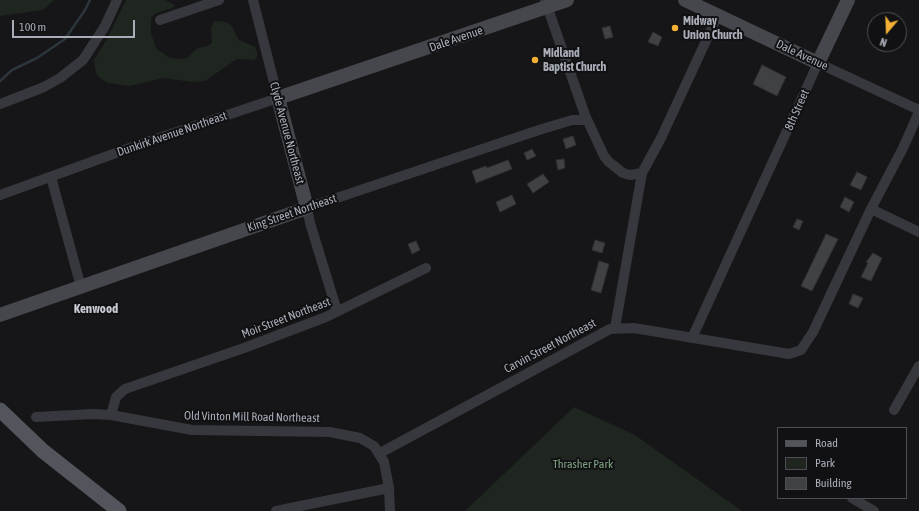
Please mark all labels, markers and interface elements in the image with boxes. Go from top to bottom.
scale bar [14,12,137,38]
north arrow [867,12,907,52]
place label: Midway Union Church [683,14,743,42]
text: 100 m [19,20,46,34]
street label: Dale Avenue [427,23,485,55]
marker: Midway Union Church [670,23,680,33]
text: N [878,36,888,49]
street label: Dale Avenue [774,37,830,73]
place label: Midland Baptist Church [543,46,606,74]
marker: Midland Baptist Church [530,55,540,65]
street label: Clyde Avenue Northeast [266,80,308,186]
street label: 8th Street [782,87,812,133]
street label: Dunkirk Avenue Northeast [115,108,229,160]
street label: King Street Northeast [246,191,338,235]
street label: Moir Street Northeast [240,294,332,342]
district label: Kenwood [74,301,118,317]
street label: Carvin Street Northeast [502,316,598,376]
street label: Old Vinton Mill Road Northeast [184,409,320,425]
legend [777,427,907,499]
text: Road [815,436,838,450]
text: Park [815,456,835,470]
park label: Thrasher Park [553,457,613,471]
text: Building [815,476,852,490]

